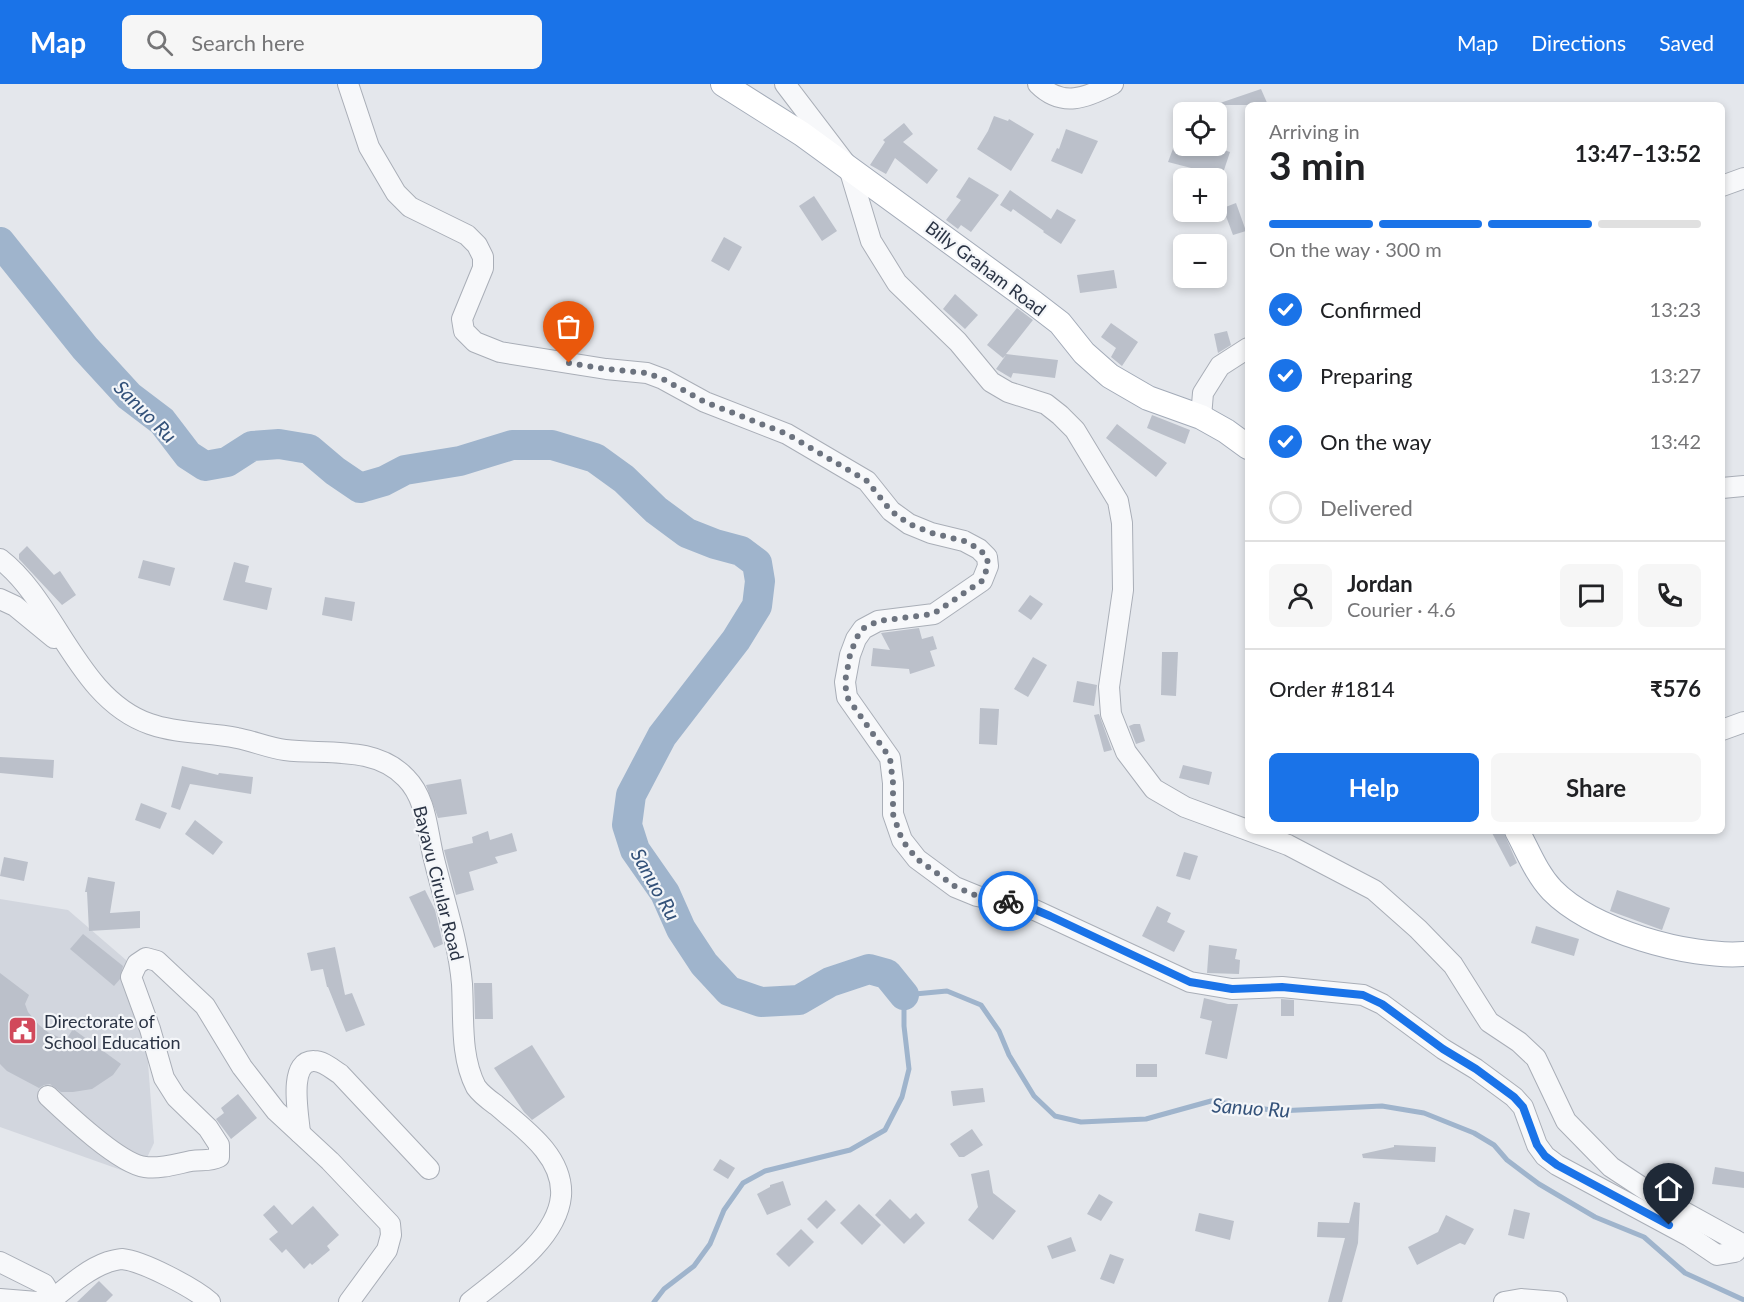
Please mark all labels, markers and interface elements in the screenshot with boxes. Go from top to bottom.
search box [122,15,542,69]
text: Map [30,25,86,59]
icon: search [143,26,176,59]
text: Search here [191,29,305,56]
text: Map [1457,30,1498,55]
text: Directions [1531,30,1626,55]
text: Saved [1659,30,1714,55]
map controls [1173,102,1227,288]
button: locate [1173,102,1227,156]
text: Arriving in [1269,119,1360,143]
text: 13:47–13:52 [1575,140,1701,167]
text: 3 min [1269,142,1366,188]
button: + [1173,168,1227,222]
street label: Billy Graham Road [922,216,1050,320]
button: − [1173,234,1227,288]
text: On the way · 300 m [1269,237,1442,261]
icon: check [1269,293,1302,326]
text: Confirmed [1320,296,1422,323]
text: 13:23 [1650,297,1701,321]
pin [543,301,594,363]
icon: bag [552,310,585,343]
icon: check [1269,359,1302,392]
text: Preparing [1320,362,1412,389]
text: 13:27 [1650,363,1701,387]
water label: Sanuo Ru [110,375,182,447]
icon: check [1269,425,1302,458]
text: On the way [1320,428,1431,455]
text: 13:42 [1650,429,1701,453]
text: Delivered [1320,494,1413,521]
button: person [1269,564,1332,627]
button: chat [1560,564,1623,627]
button: phone [1638,564,1701,627]
text: Jordan [1347,570,1413,597]
text: Courier · 4.6 [1347,597,1456,621]
text: Order #1814 [1269,675,1395,702]
text: ₹576 [1650,675,1701,702]
button: Help [1269,753,1479,822]
button: Share [1491,753,1701,822]
street label: Bayavu Cirular Road [409,803,469,963]
water label: Sanuo Ru [626,844,686,924]
courier [978,871,1038,931]
icon: bike [992,885,1025,918]
place label: Directorate of School Education [44,1010,181,1053]
public building icon: Directorate of School Education [7,1015,39,1047]
water label: Sanuo Ru [1211,1092,1291,1122]
pin [1643,1163,1694,1225]
icon: home [1652,1172,1685,1205]

